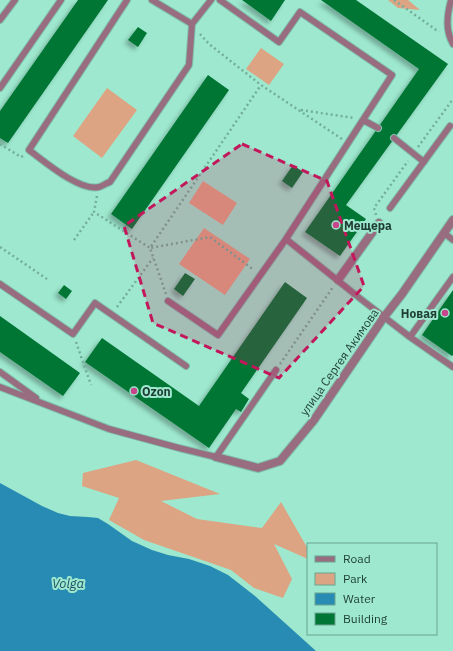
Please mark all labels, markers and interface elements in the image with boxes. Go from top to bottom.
place label: Мещера [344,218,392,233]
marker: Мещера [331,220,341,230]
street label: улица Сергея Акимова [296,305,382,418]
place label: Новая [401,306,437,321]
marker: Новая [440,308,450,318]
place label: Ozon [142,384,171,399]
marker: Ozon [129,386,139,396]
legend [307,543,437,635]
text: Road [343,551,371,566]
text: Park [343,571,368,586]
water label: Volga [52,575,84,592]
text: Water [343,591,376,606]
text: Building [343,611,388,626]

